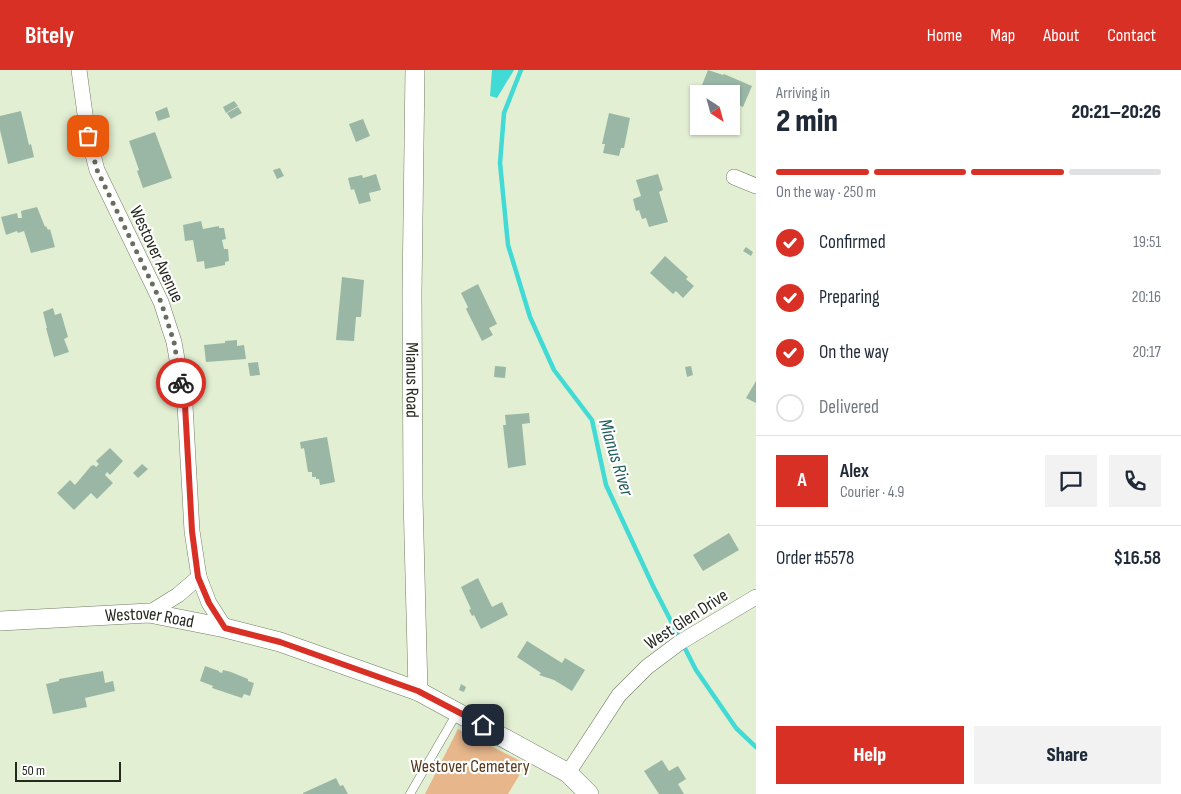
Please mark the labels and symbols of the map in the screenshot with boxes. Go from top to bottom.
north arrow [690,85,740,135]
pin [67,115,109,157]
street label: Westover Avenue [125,203,188,306]
street label: Mianus Road [401,342,423,418]
courier [156,358,206,408]
water label: Mianus River [593,416,638,499]
street label: West Glen Drive [641,585,732,654]
street label: Westover Road [104,603,196,633]
pin [462,704,504,746]
park label: Westover Cemetery [410,756,530,777]
scale bar [15,759,121,782]

